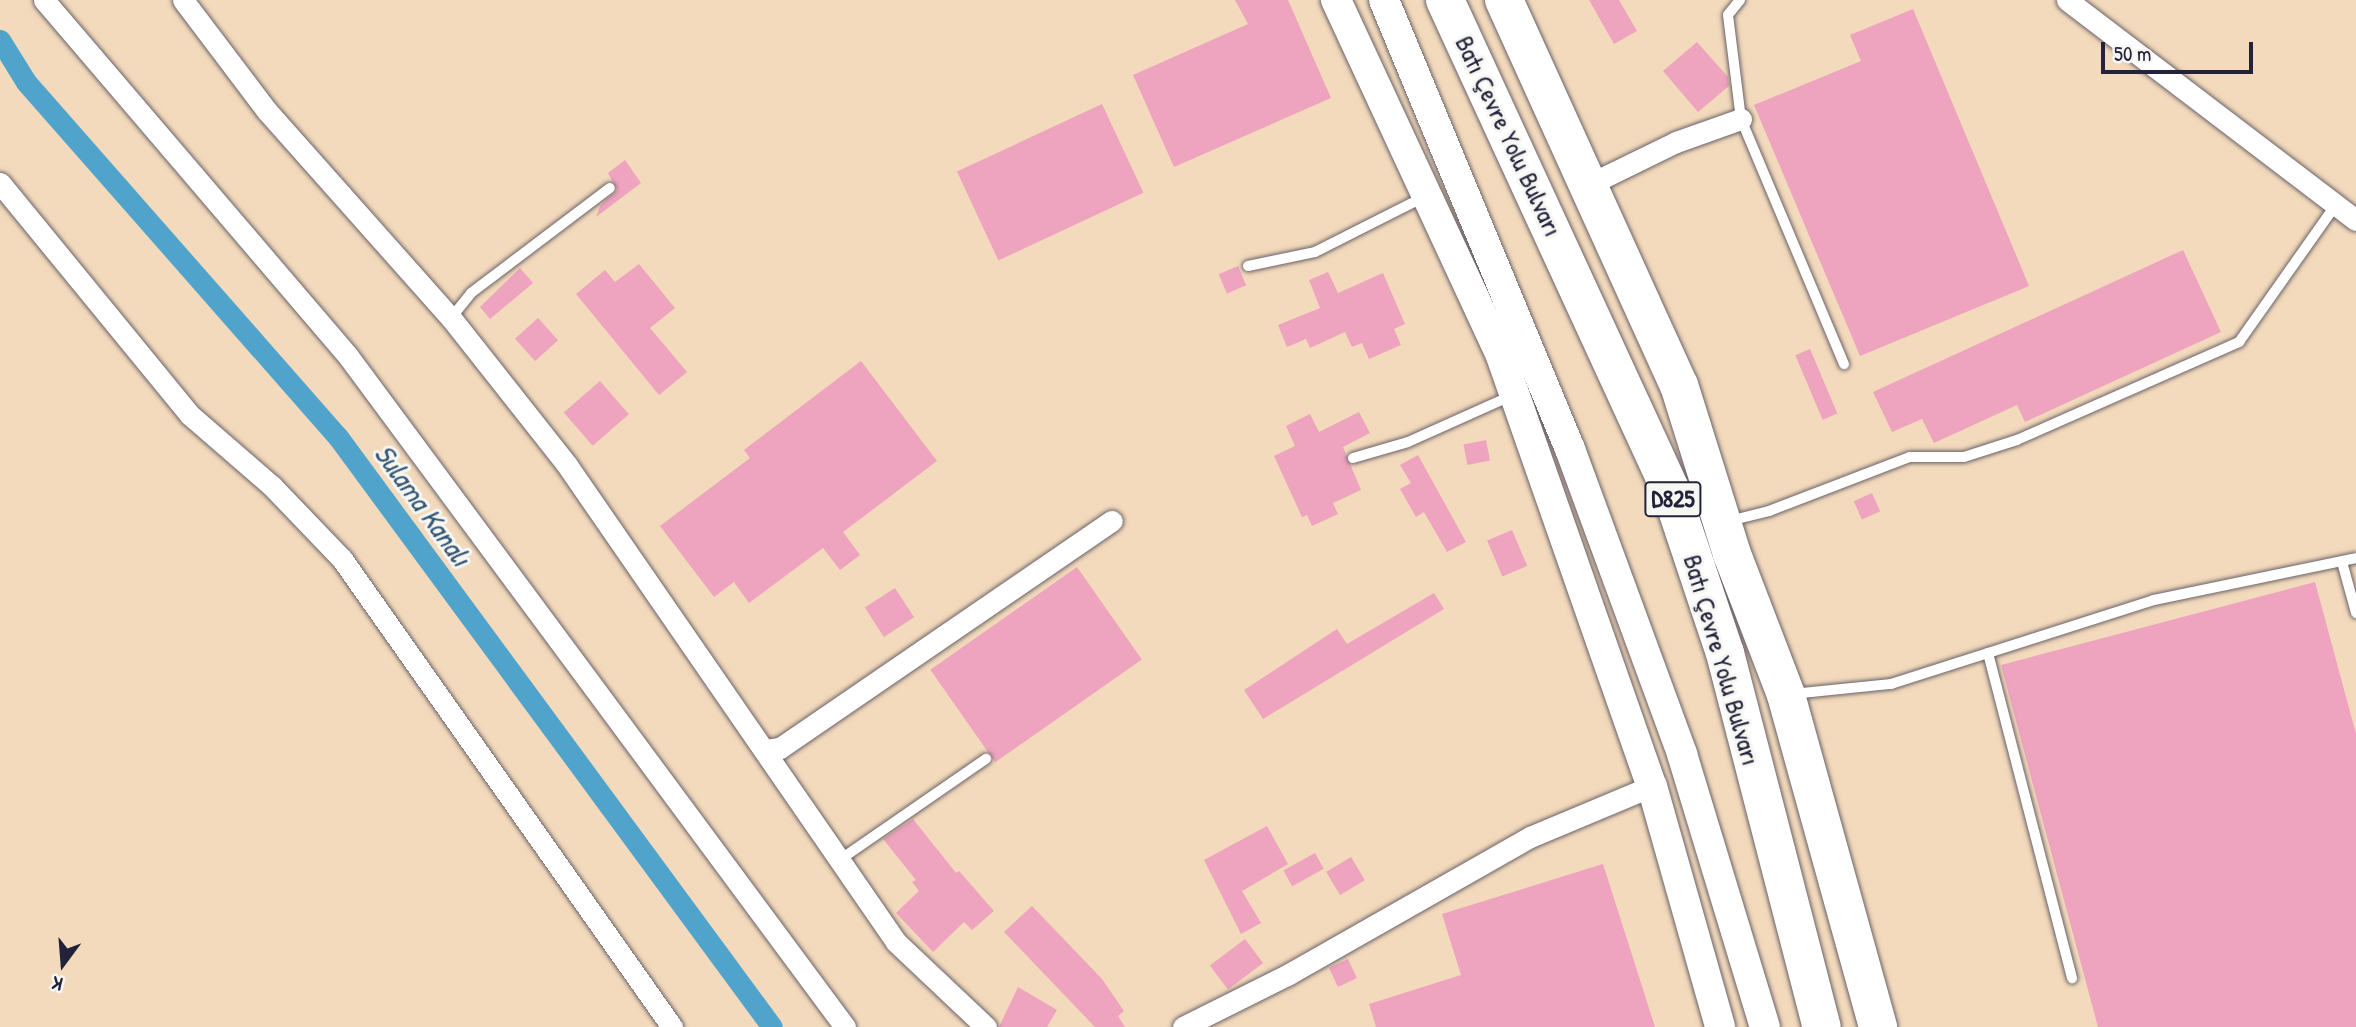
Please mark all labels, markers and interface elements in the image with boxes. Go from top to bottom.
scale bar [2104,28,2256,72]
street label: Batı Çevre Yolu Bulvarı [1449,31,1569,241]
text: 50 m [2114,39,2151,68]
water label: Sulama Kanalı [368,438,478,572]
road number: D825 [1643,478,1703,520]
street label: Batı Çevre Yolu Bulvarı [1677,551,1767,769]
north arrow [28,929,98,999]
text: K [49,970,66,998]

